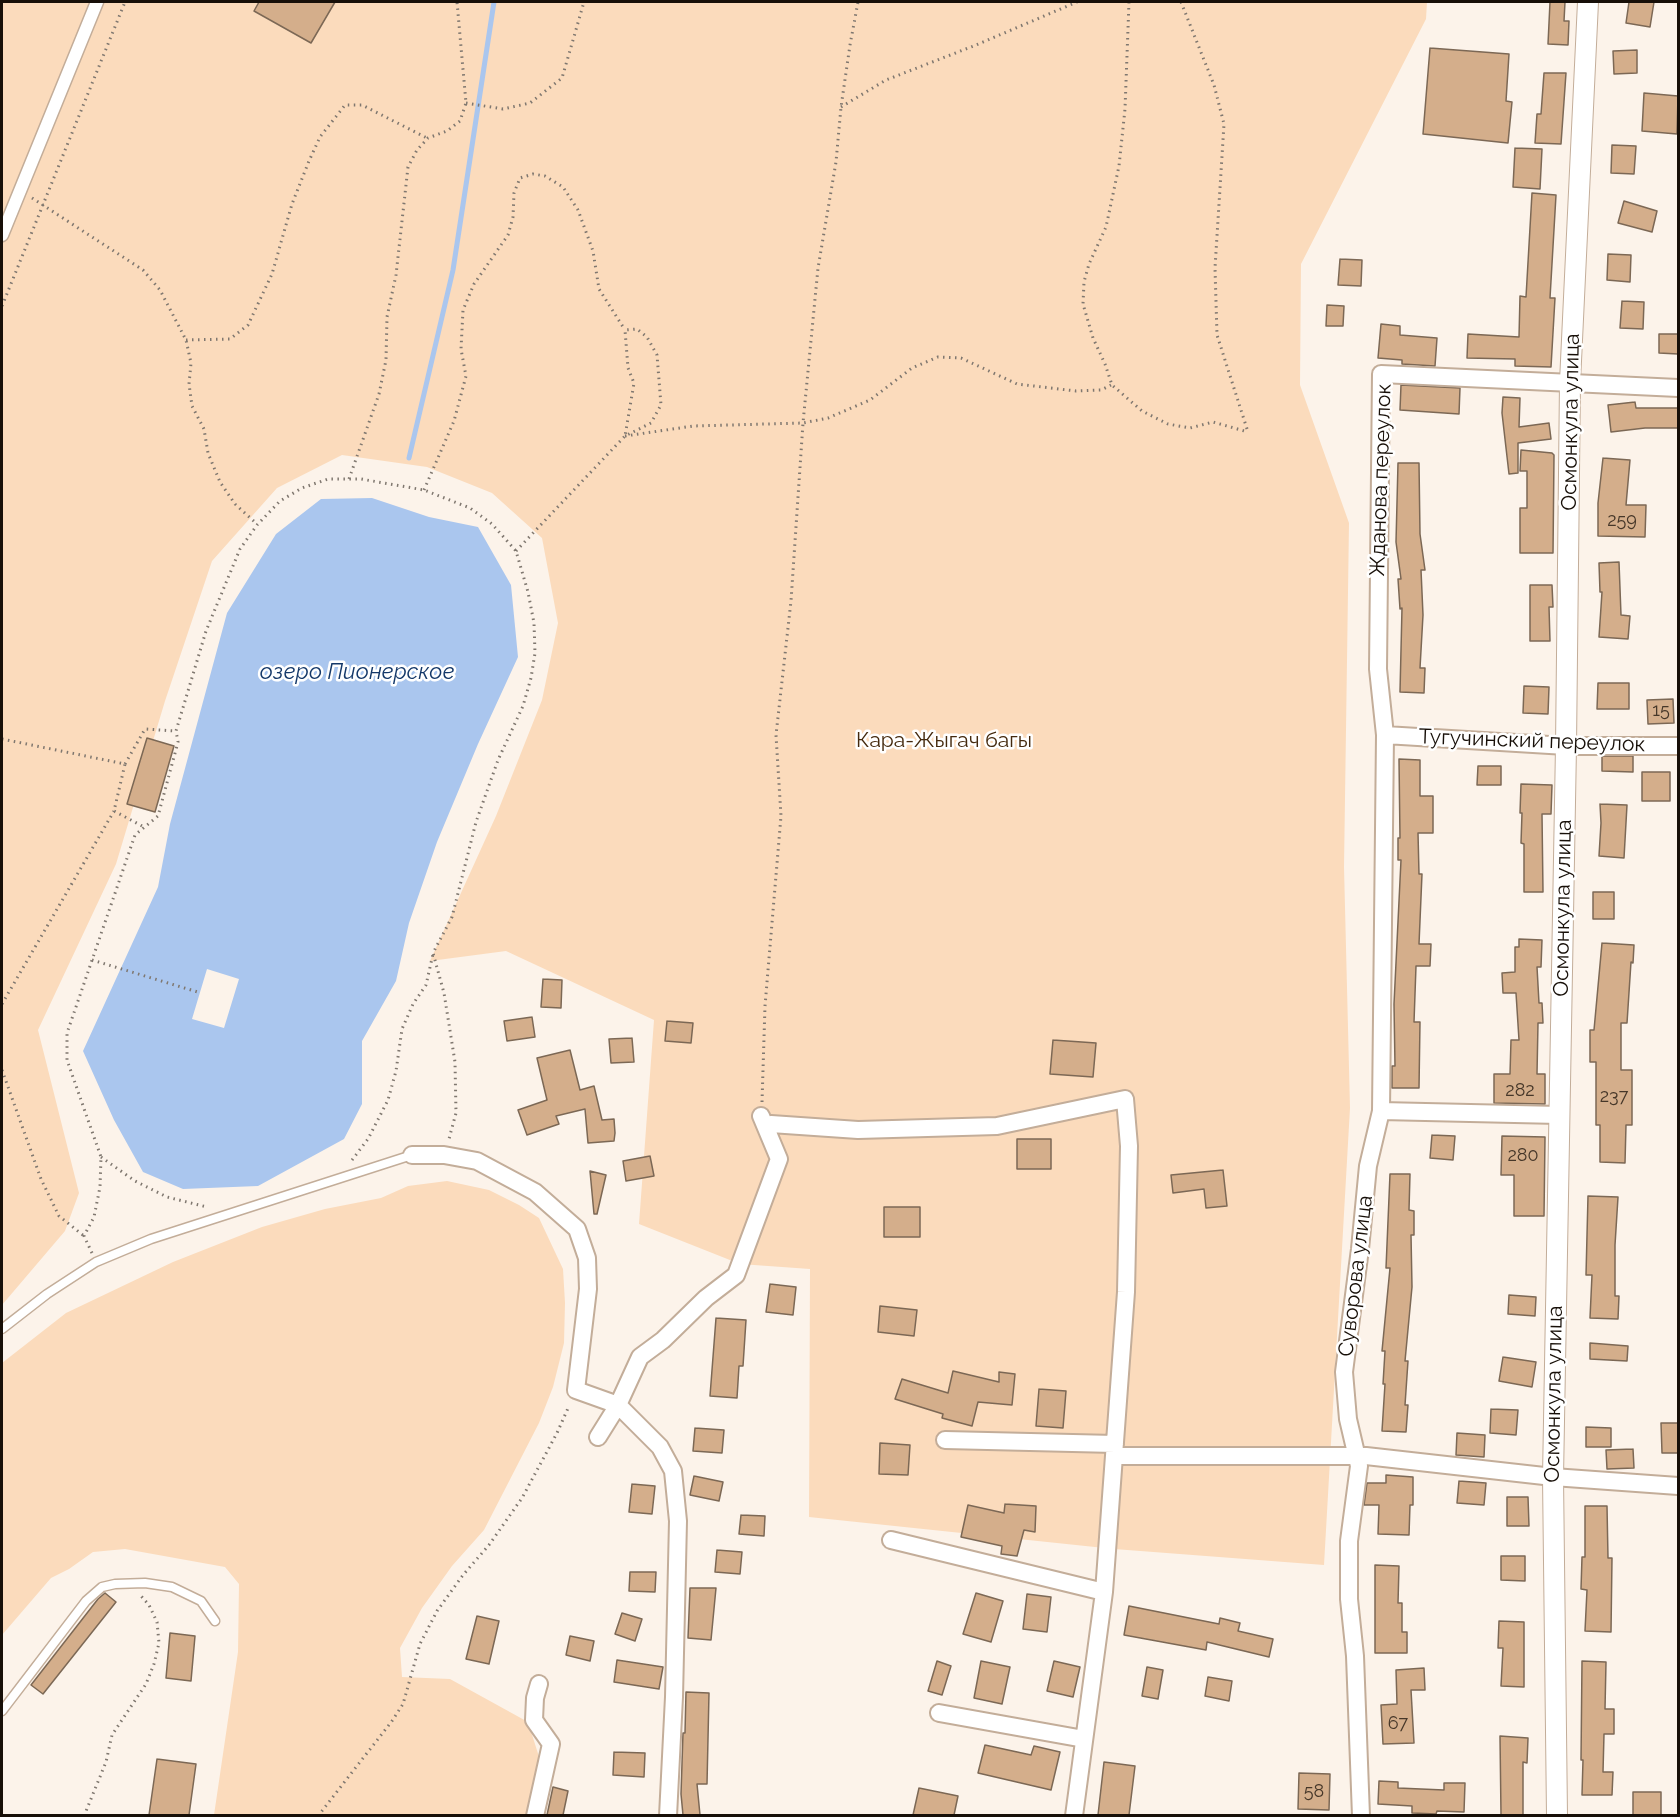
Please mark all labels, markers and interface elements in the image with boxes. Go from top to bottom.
street label: Осмонкула улица [1557,333,1585,511]
street label: Жданова переулок [1365,383,1397,577]
house number: 259 [1607,510,1637,532]
water label: озеро Пионерское [259,659,455,685]
house number: 15 [1652,700,1670,722]
street label: Тугучинский переулок [1418,724,1646,758]
park label: Кара-Жыгач багы [856,728,1032,754]
street label: Осмонкула улица [1549,819,1577,997]
house number: 282 [1505,1080,1535,1102]
house number: 237 [1600,1086,1628,1108]
house number: 280 [1507,1145,1539,1167]
street label: Суворова улица [1334,1194,1378,1358]
street label: Осмонкула улица [1540,1305,1568,1483]
house number: 67 [1388,1713,1408,1735]
house number: 58 [1304,1781,1324,1803]

